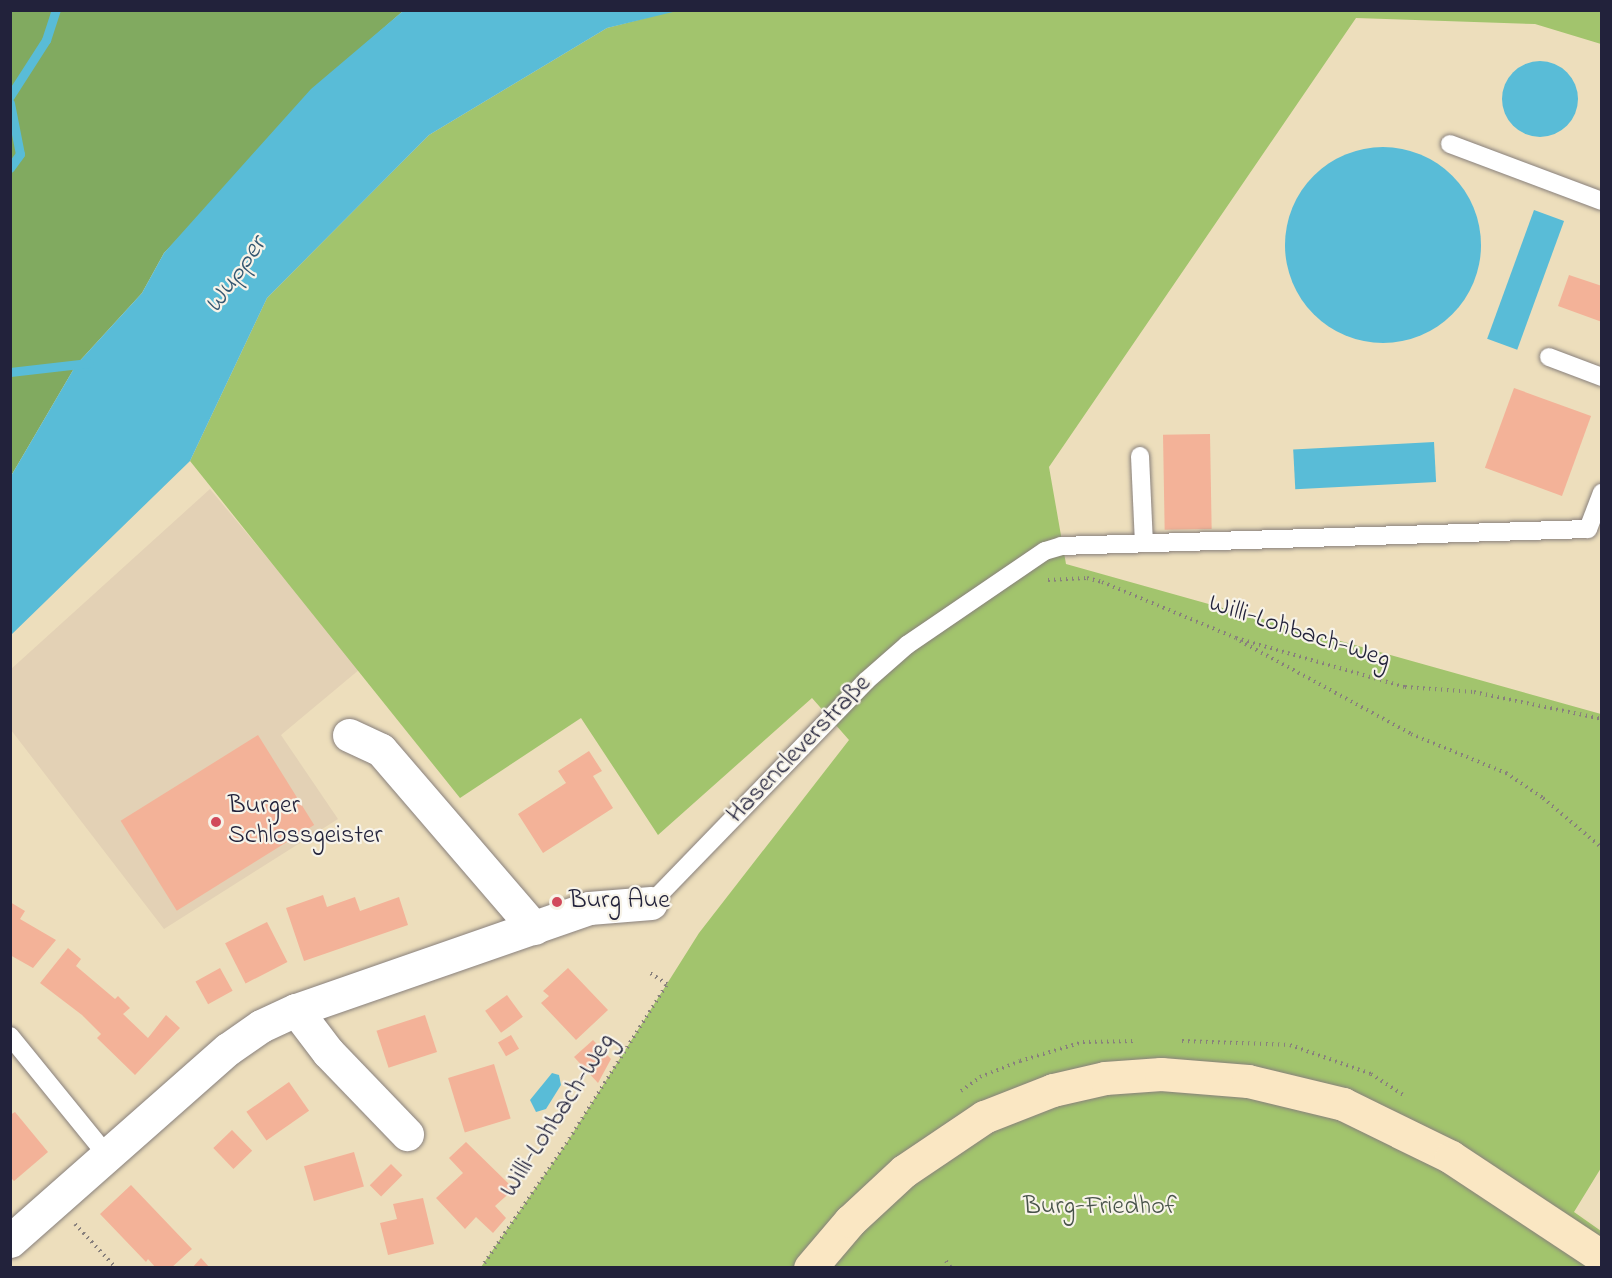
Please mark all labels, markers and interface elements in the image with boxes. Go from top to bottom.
water label: Wupper [198,230,274,320]
street label: Willi-Lohbach-Weg [1204,589,1394,677]
street label: Hasencleverstraße [721,669,879,831]
place label: Burger Schlossgeister [228,791,383,852]
marker: Burger Schlossgeister [209,815,223,829]
place label: Burg Aue [569,886,670,918]
marker: Burg Aue [550,895,564,909]
street label: Willi-Lohbach-Weg [494,1028,624,1204]
park label: Burg-Friedhof [1023,1192,1177,1224]

